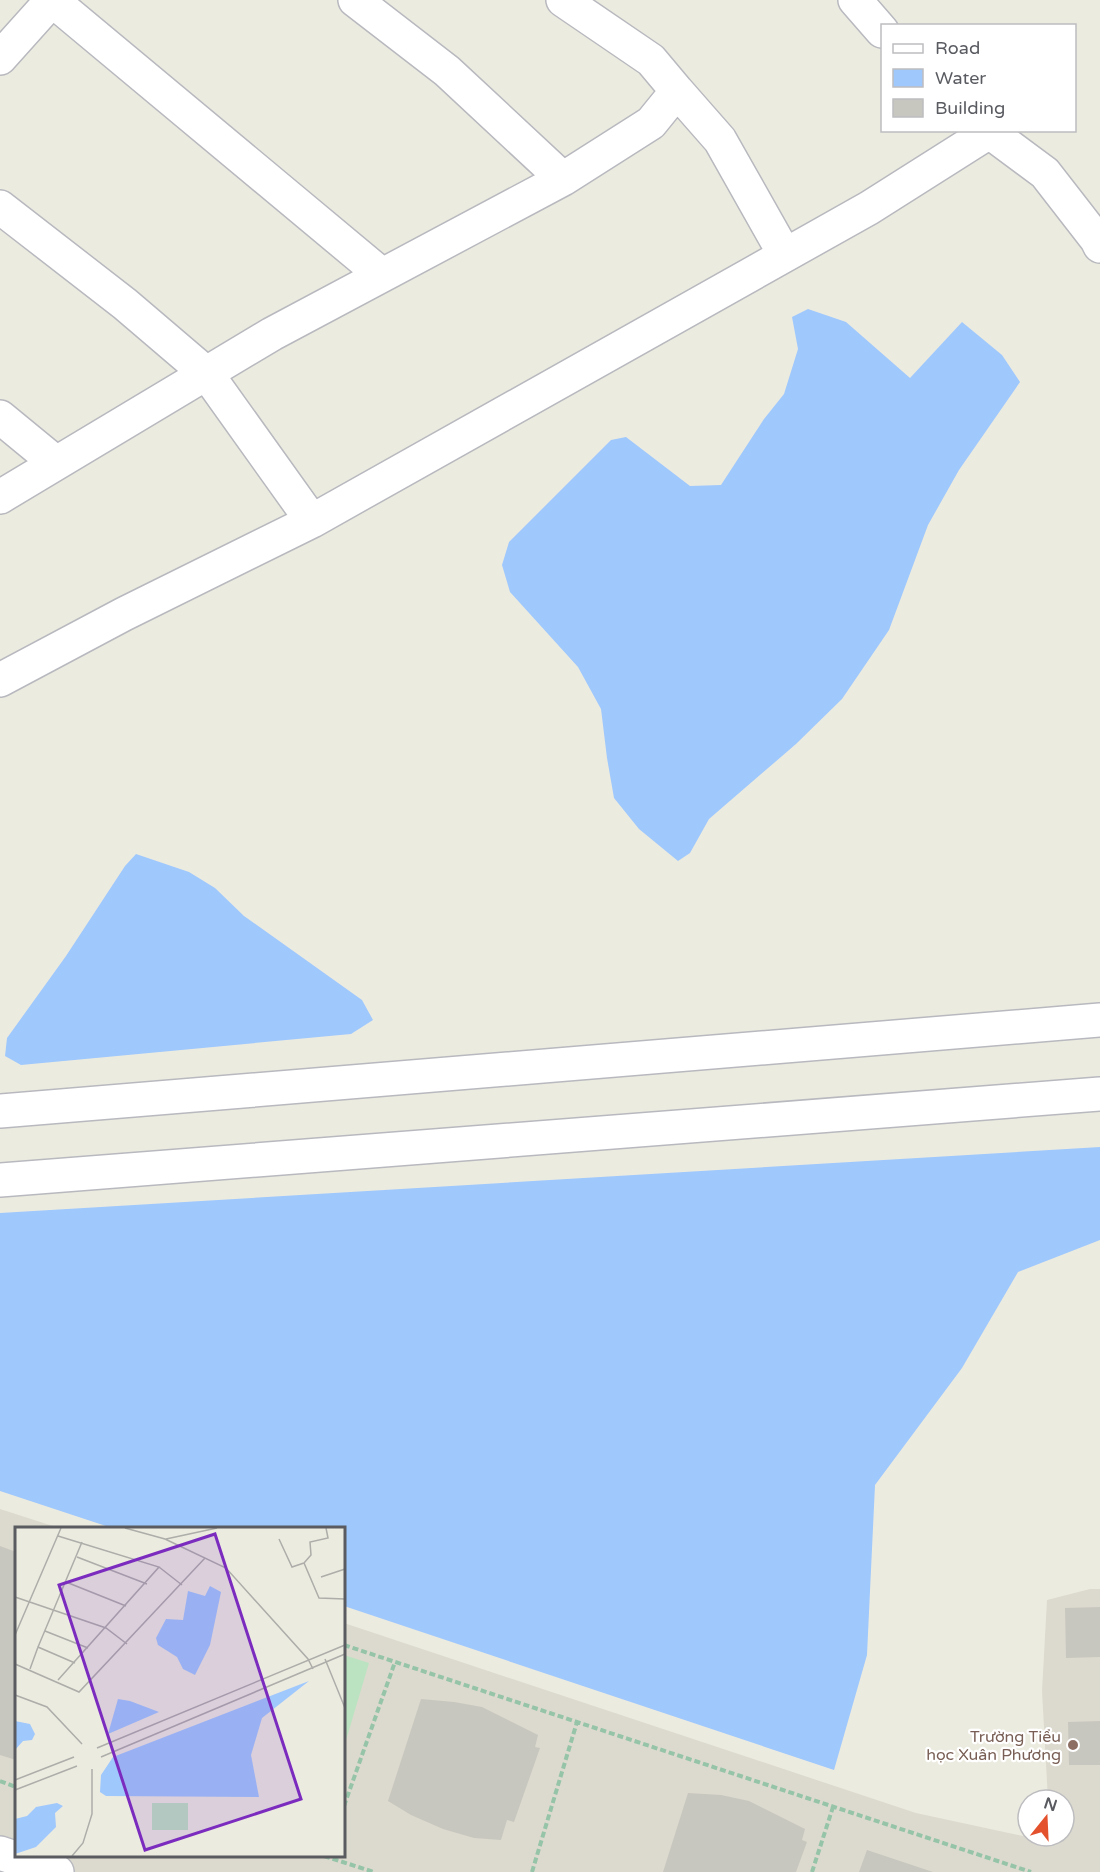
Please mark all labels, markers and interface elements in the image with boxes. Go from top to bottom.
legend [881,24,1076,132]
text: Road [935,37,980,59]
text: Water [935,67,986,89]
text: Building [935,97,1005,119]
inset map [15,1527,345,1857]
place label: Trường Tiểu học Xuân Phương [926,1727,1061,1765]
marker: Trường Tiểu học Xuân Phương [1066,1738,1080,1752]
north arrow [1016,1788,1076,1848]
text: N [1041,1793,1060,1816]

